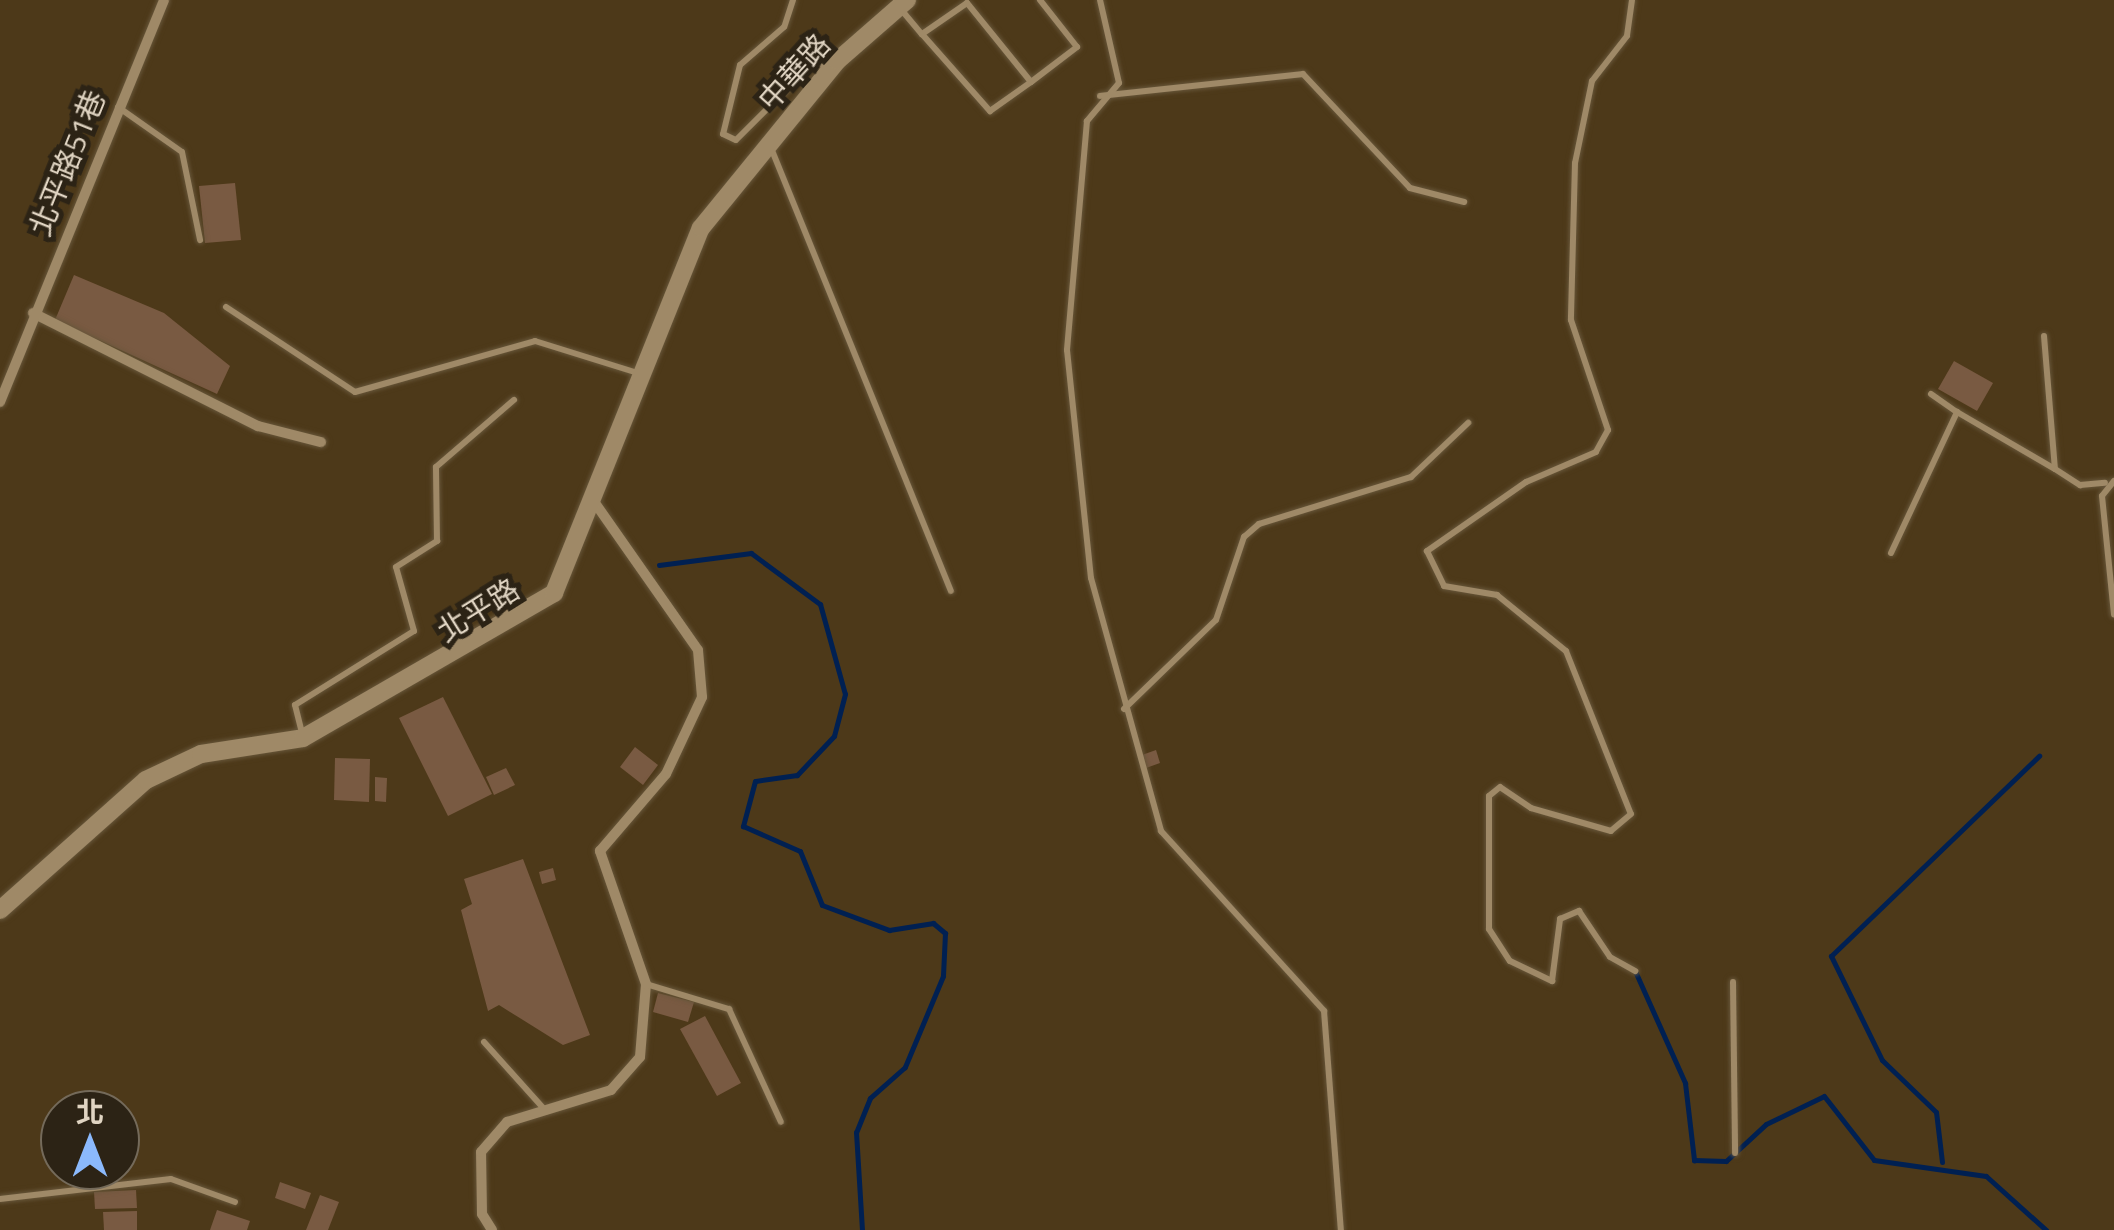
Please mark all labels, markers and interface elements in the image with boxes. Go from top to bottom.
street label: 中華路 [751,27,837,117]
street label: 北平路51巷 [22,85,112,241]
street label: 北平路 [430,571,526,649]
north arrow [40,1090,140,1190]
text: 北 [76,1090,104,1133]

